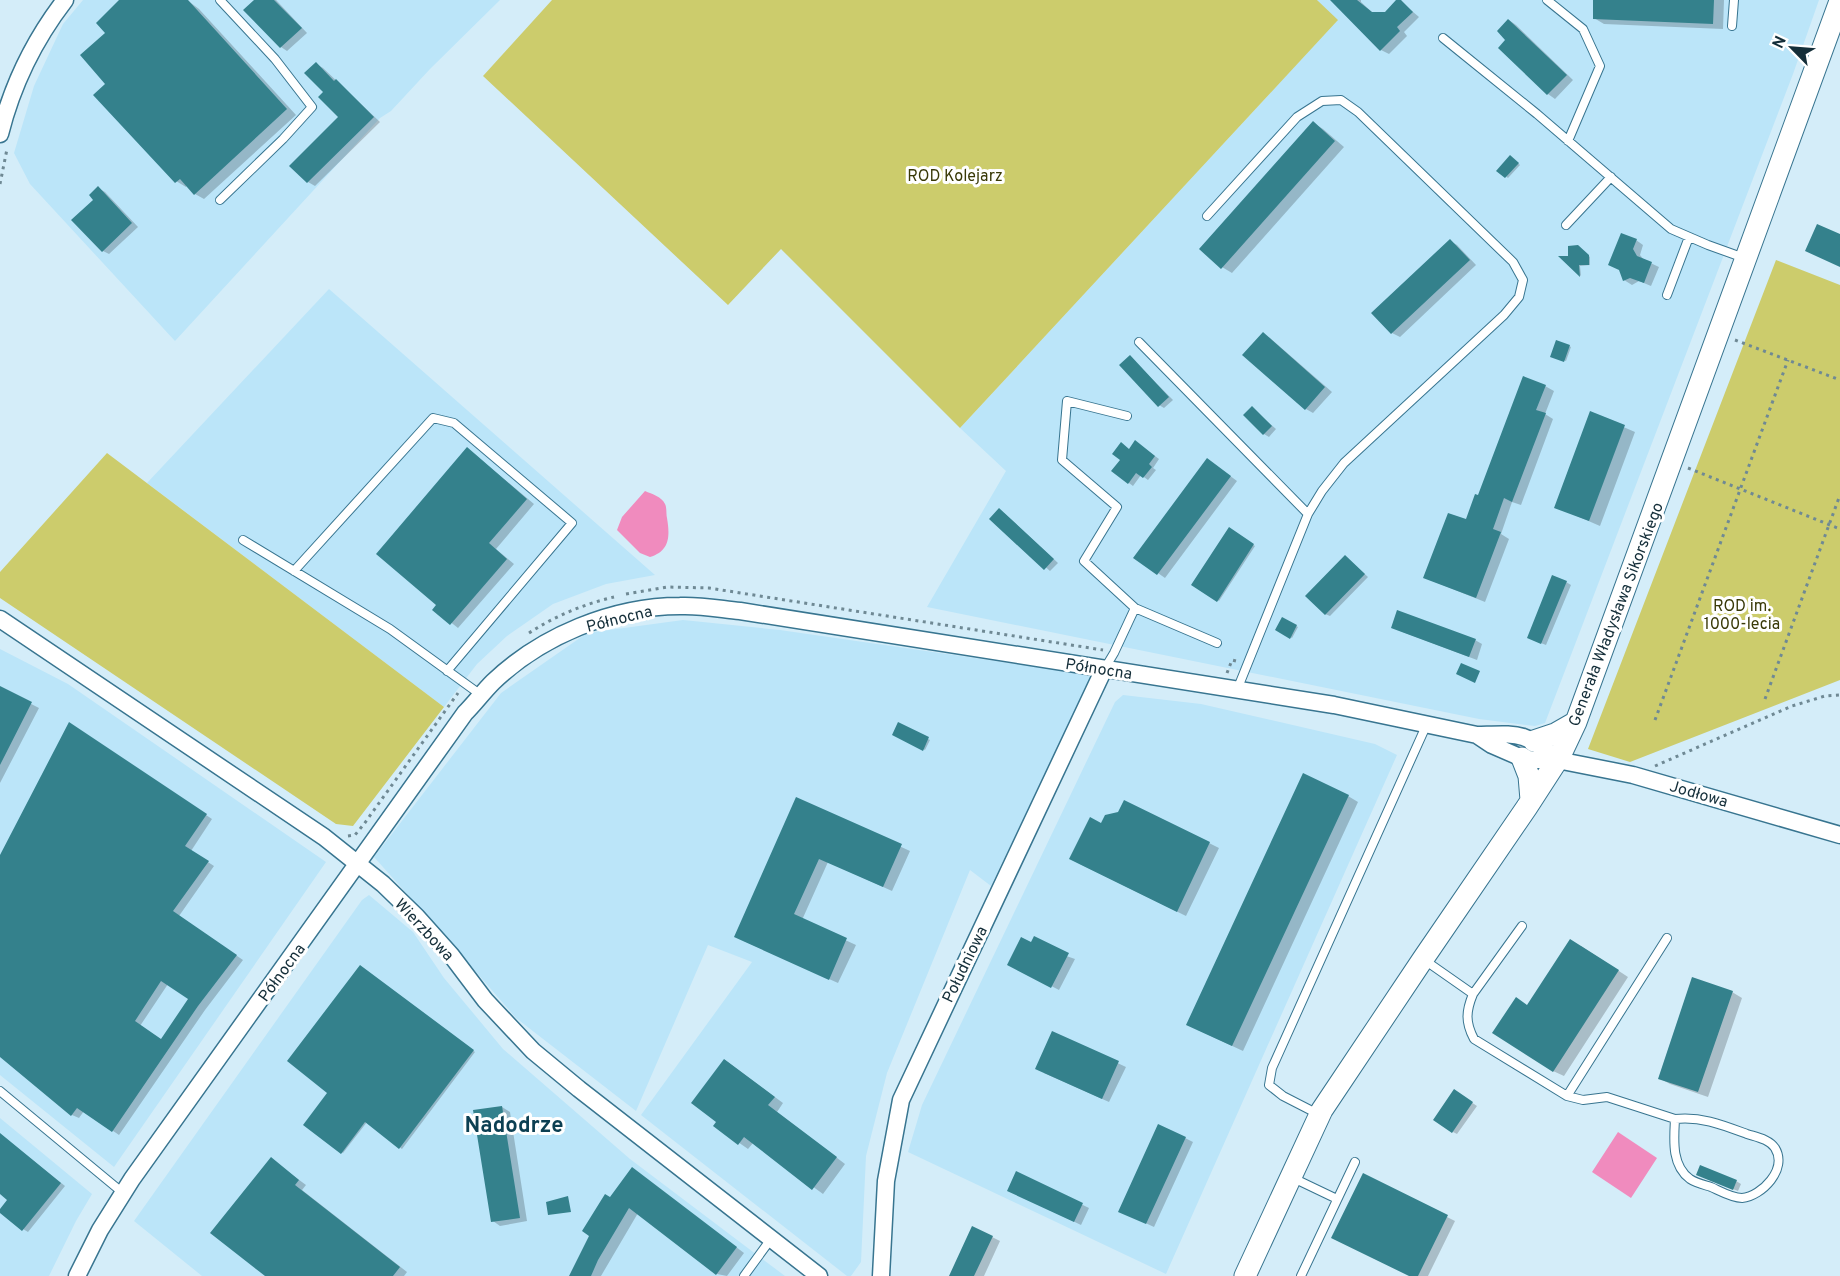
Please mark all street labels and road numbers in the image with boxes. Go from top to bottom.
street label: Generała Władysława Sikorskiego [1565,500,1669,730]
street label: Północna [584,602,655,638]
street label: Północna [1064,655,1133,685]
street label: Jodłowa [1667,777,1730,813]
street label: Wierzbowa [390,895,457,966]
street label: Południowa [939,923,993,1006]
street label: Północna [255,940,310,1006]

